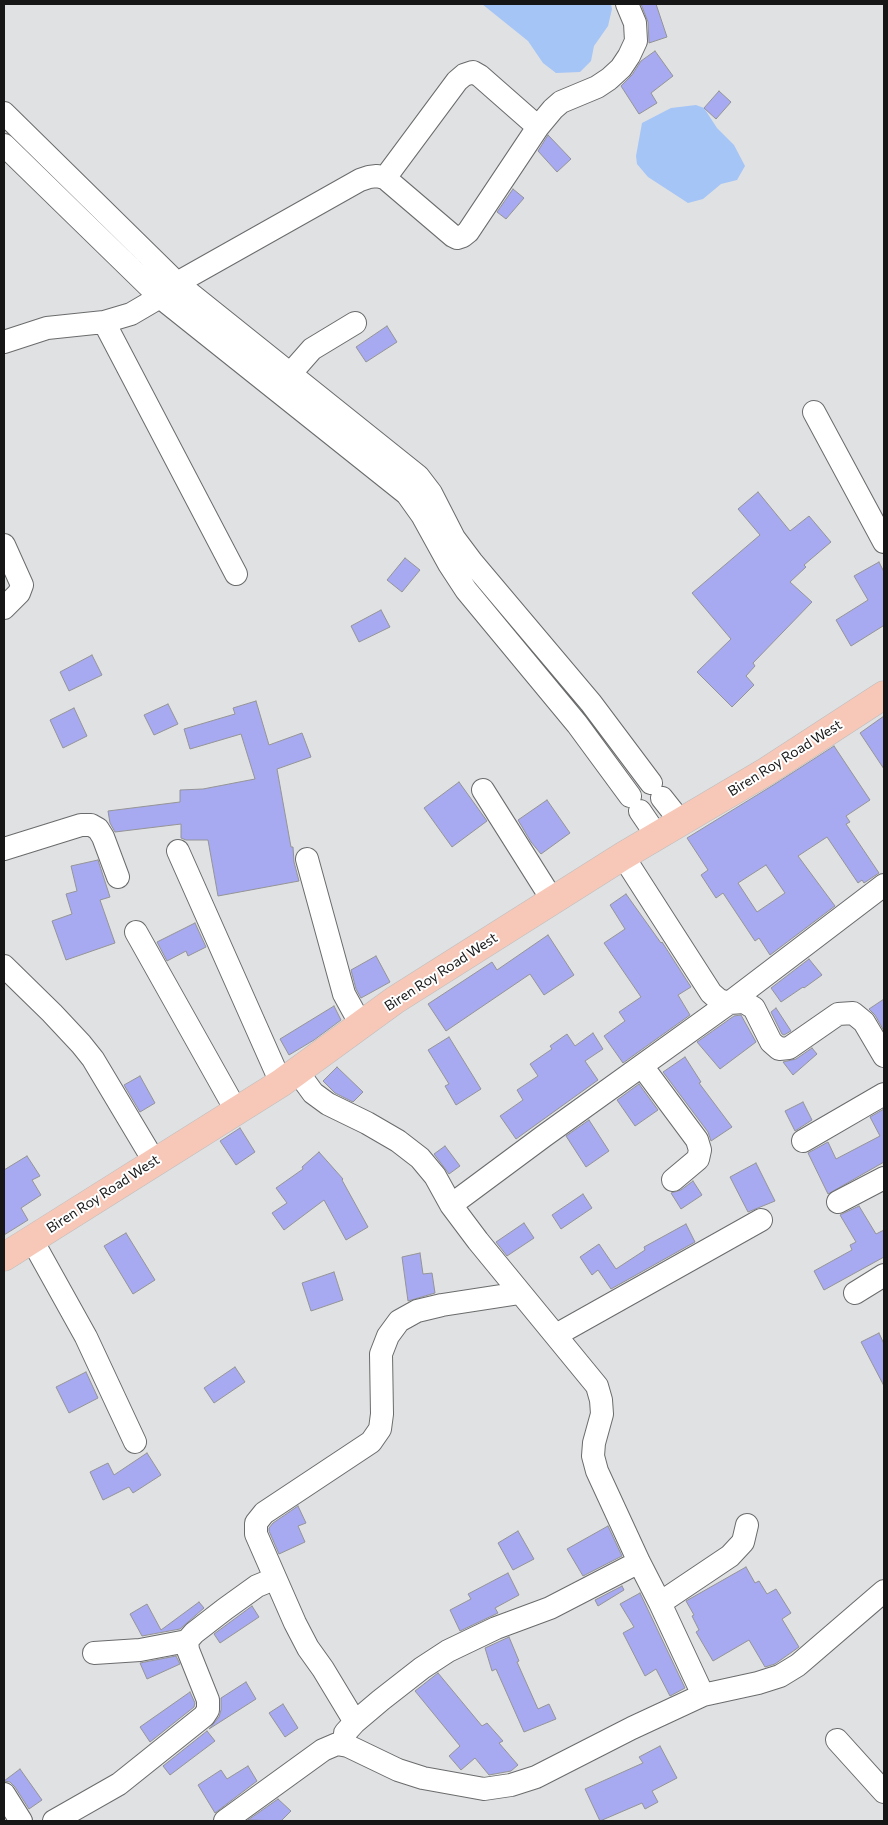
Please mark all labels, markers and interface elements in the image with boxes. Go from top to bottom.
street label: Biren Roy Road West [725,716,845,800]
street label: Biren Roy Road West [381,929,501,1015]
street label: Biren Roy Road West [43,1151,163,1237]

